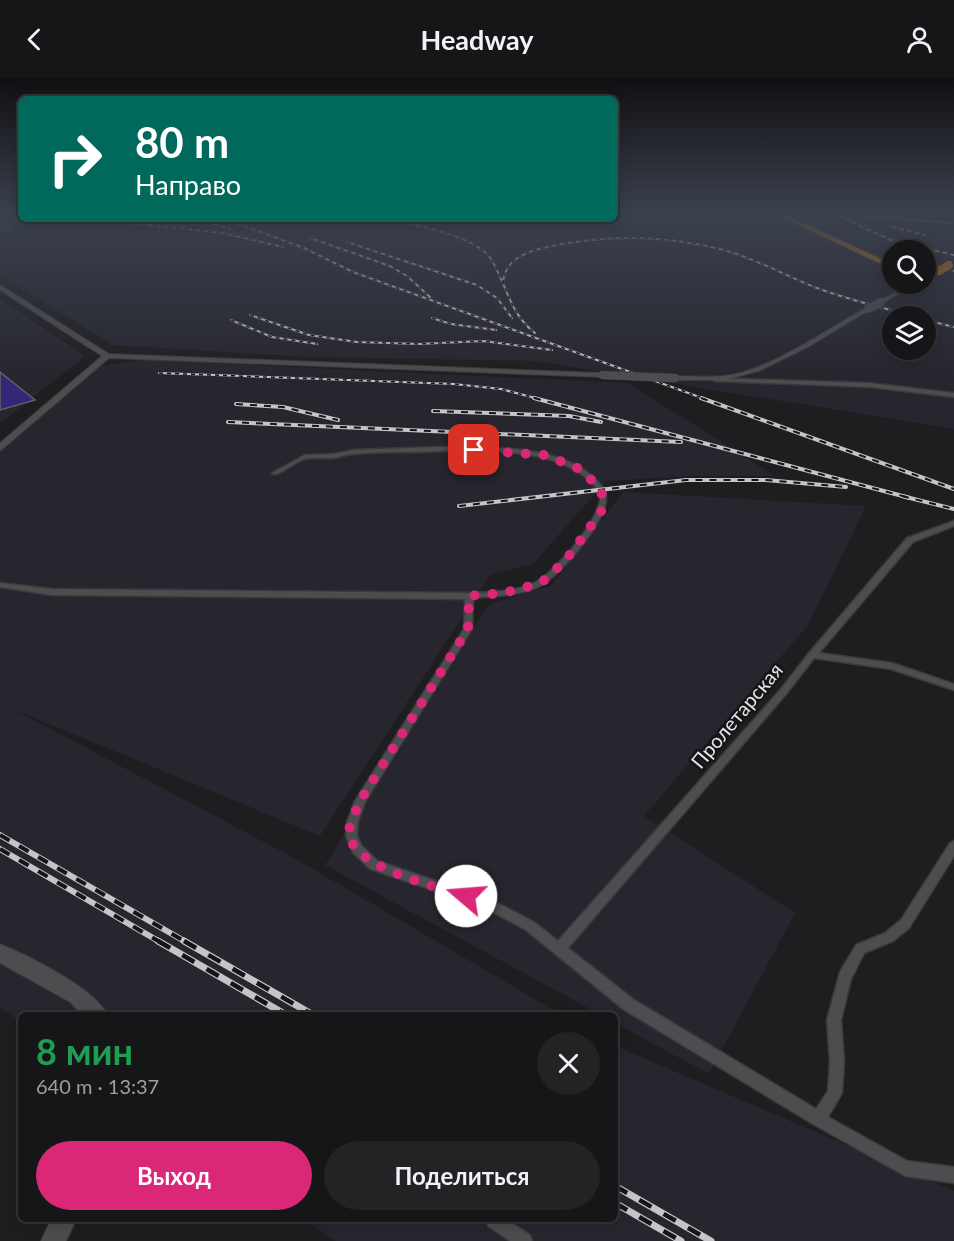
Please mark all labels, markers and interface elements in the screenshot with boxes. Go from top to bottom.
icon: back [18,23,51,56]
text: Headway [421,23,533,56]
icon: person [903,23,936,56]
text: 80 m [135,117,229,167]
icon: right [36,120,114,198]
text: Направо [135,168,241,201]
map controls [882,240,936,360]
button: search [882,240,936,294]
button: layers [882,306,936,360]
pin [448,424,499,475]
icon: arrive [457,433,490,466]
street label: Пролетарская [685,658,787,773]
position arrow [434,864,498,928]
text: 8 мин [36,1029,133,1073]
button: close [537,1032,600,1095]
text: 640 m · 13:37 [36,1074,159,1098]
button: Выход [36,1141,312,1210]
button: Поделиться [324,1141,600,1210]

